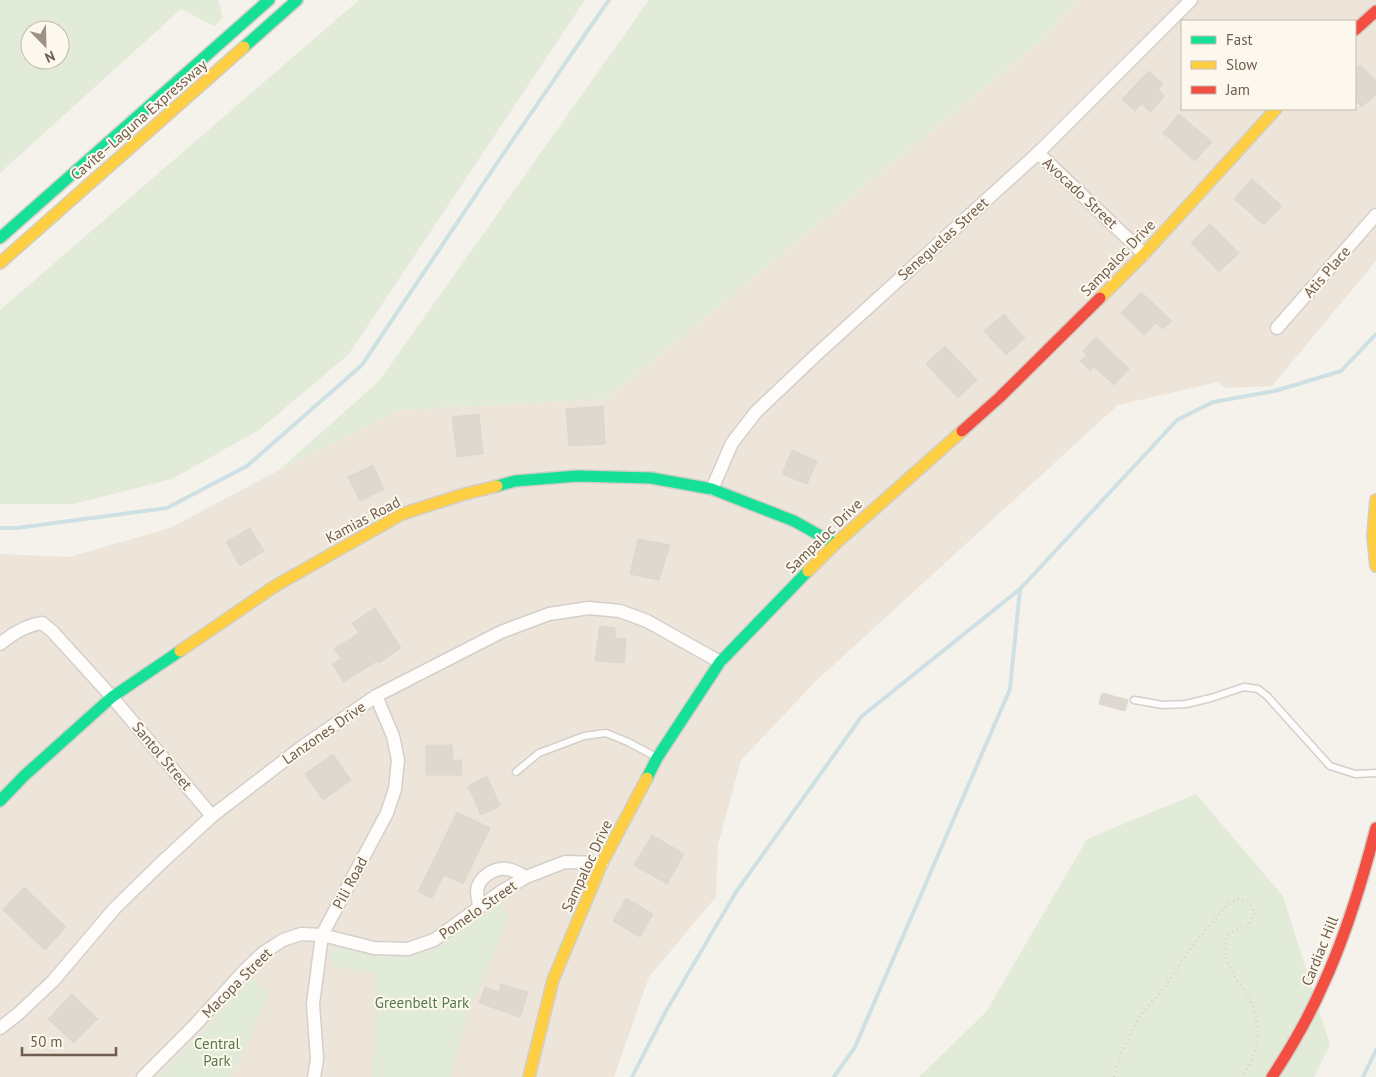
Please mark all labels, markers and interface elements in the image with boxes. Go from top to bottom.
north arrow [20,20,70,70]
legend [1181,20,1356,110]
text: Fast [1226,30,1253,49]
text: N [42,47,58,67]
street label: Cavite–Laguna Expressway [66,55,211,184]
text: Slow [1226,55,1257,74]
text: Jam [1225,80,1250,99]
street label: Avocado Street [1039,153,1122,232]
street label: Seneguelas Street [893,193,992,284]
street label: Sampaloc Drive [1076,215,1159,300]
street label: Atis Place [1299,242,1354,301]
street label: Kamias Road [322,492,403,547]
street label: Sampaloc Drive [781,494,866,577]
street label: Lanzones Drive [278,697,369,768]
street label: Santol Street [128,718,196,794]
street label: Sampaloc Drive [557,817,616,915]
street label: Pili Road [328,853,371,912]
street label: Pomelo Street [435,876,520,943]
street label: Cardiac Hill [1297,913,1342,989]
street label: Macopa Street [198,944,276,1022]
park label: Greenbelt Park [375,993,470,1012]
scale bar [22,1024,116,1056]
text: 50 m [30,1032,63,1051]
park label: Central Park [194,1034,241,1070]

